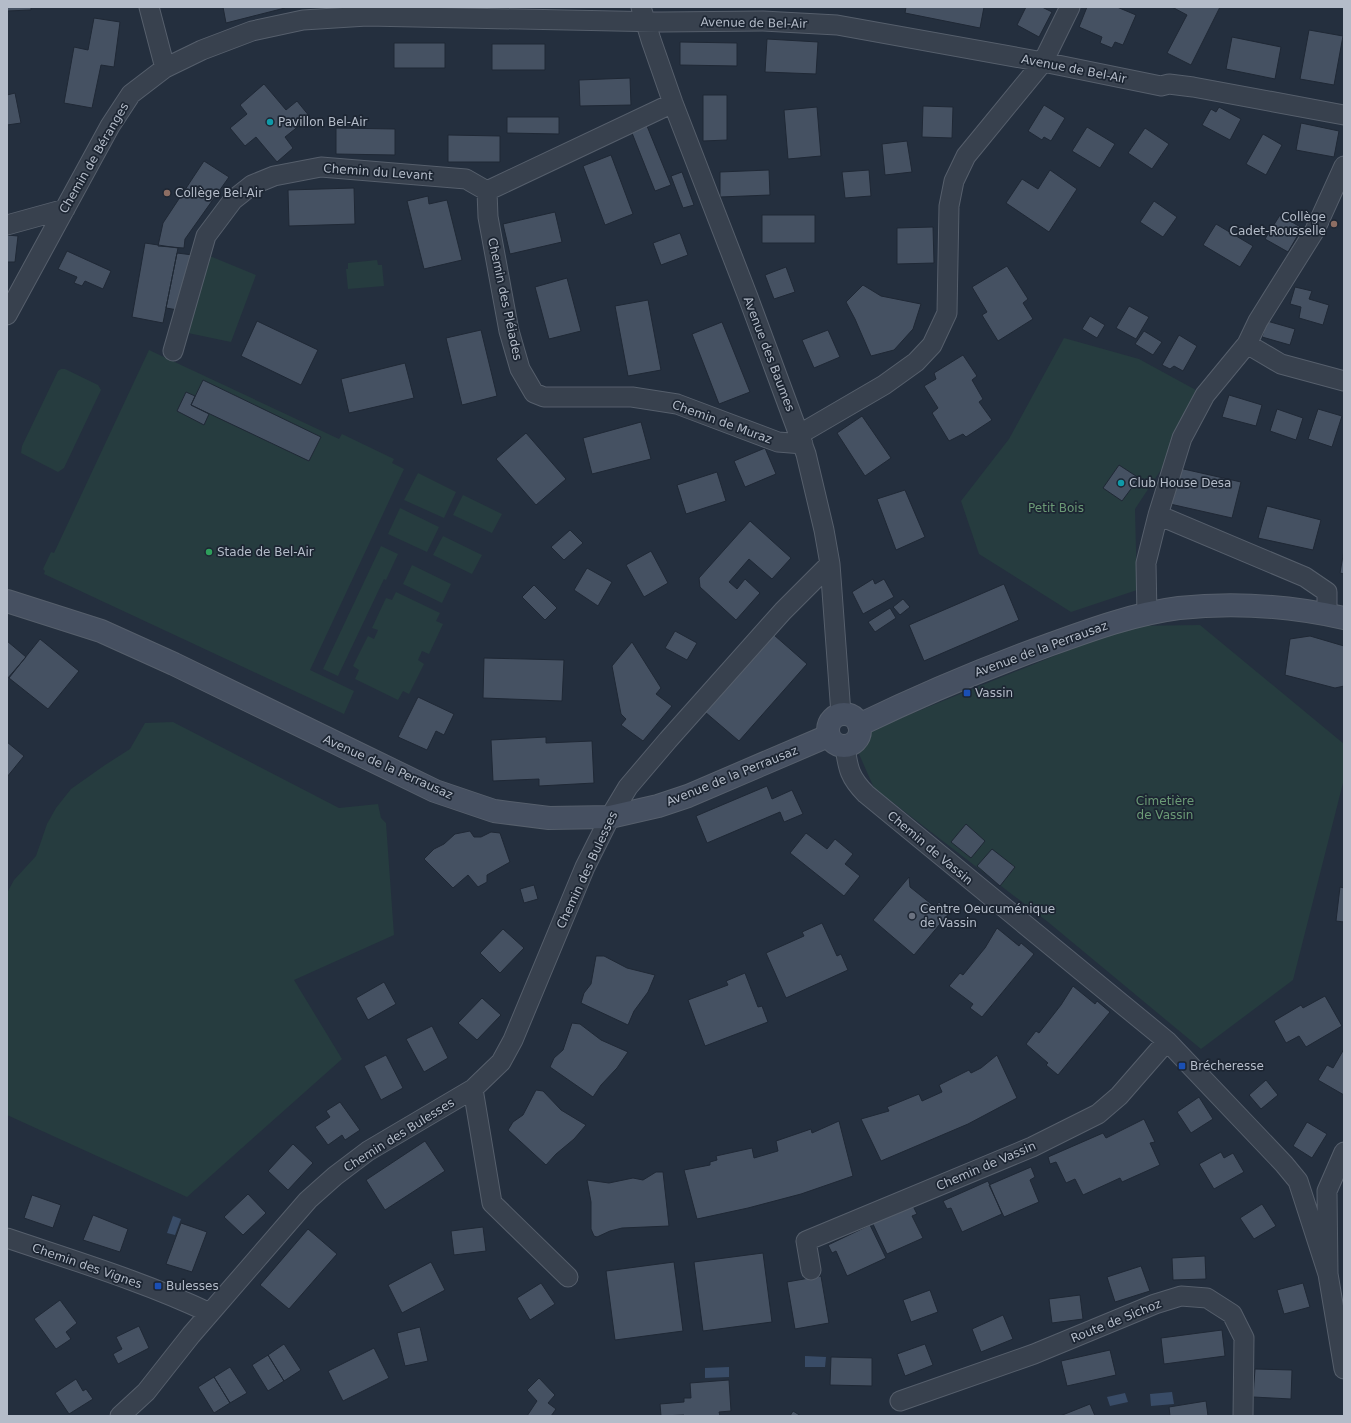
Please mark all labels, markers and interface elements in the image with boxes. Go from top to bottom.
street label: Avenue de Bel-Air [701,15,808,31]
street label: Avenue de Bel-Air [1020,52,1128,86]
street label: Chemin de Béranges [57,100,131,216]
place label: Pavillon Bel-Air [278,115,367,129]
marker: Pavillon Bel-Air [265,117,275,127]
street label: Chemin du Levant [323,161,433,183]
place label: Collège Bel-Air [175,186,263,200]
marker: Collège Bel-Air [162,188,172,198]
place label: Collège Cadet-Rousselle [1230,210,1326,238]
marker: Collège Cadet-Rousselle [1329,219,1339,229]
street label: Chemin des Pléiades [485,237,525,361]
street label: Avenue des Baumes [741,295,797,413]
street label: Chemin de Muraz [670,397,774,447]
place label: Club House Desa [1129,476,1231,490]
marker: Club House Desa [1116,478,1126,488]
park label: Petit Bois [1028,501,1084,515]
place label: Stade de Bel-Air [217,545,314,559]
marker: Stade de Bel-Air [204,547,214,557]
street label: Avenue de la Perrausaz [973,618,1109,680]
place label: Vassin [975,686,1013,700]
marker: Vassin [962,688,972,698]
street label: Avenue de la Perrausaz [321,732,455,802]
street label: Avenue de la Perrausaz [664,743,800,809]
park label: Cimetière de Vassin [1136,794,1194,822]
street label: Chemin de Vassin [885,808,975,888]
street label: Chemin des Bulesses [554,809,620,931]
place label: Centre Oeucuménique de Vassin [920,902,1055,930]
marker: Centre Oeucuménique de Vassin [907,911,917,921]
place label: Brécheresse [1190,1059,1264,1073]
marker: Brécheresse [1177,1061,1187,1071]
street label: Chemin des Bulesses [341,1095,457,1175]
street label: Chemin de Vassin [934,1139,1038,1193]
street label: Chemin des Vignes [30,1241,144,1291]
place label: Bulesses [166,1279,219,1293]
marker: Bulesses [153,1281,163,1291]
street label: Route de Sichoz [1069,1296,1163,1346]

